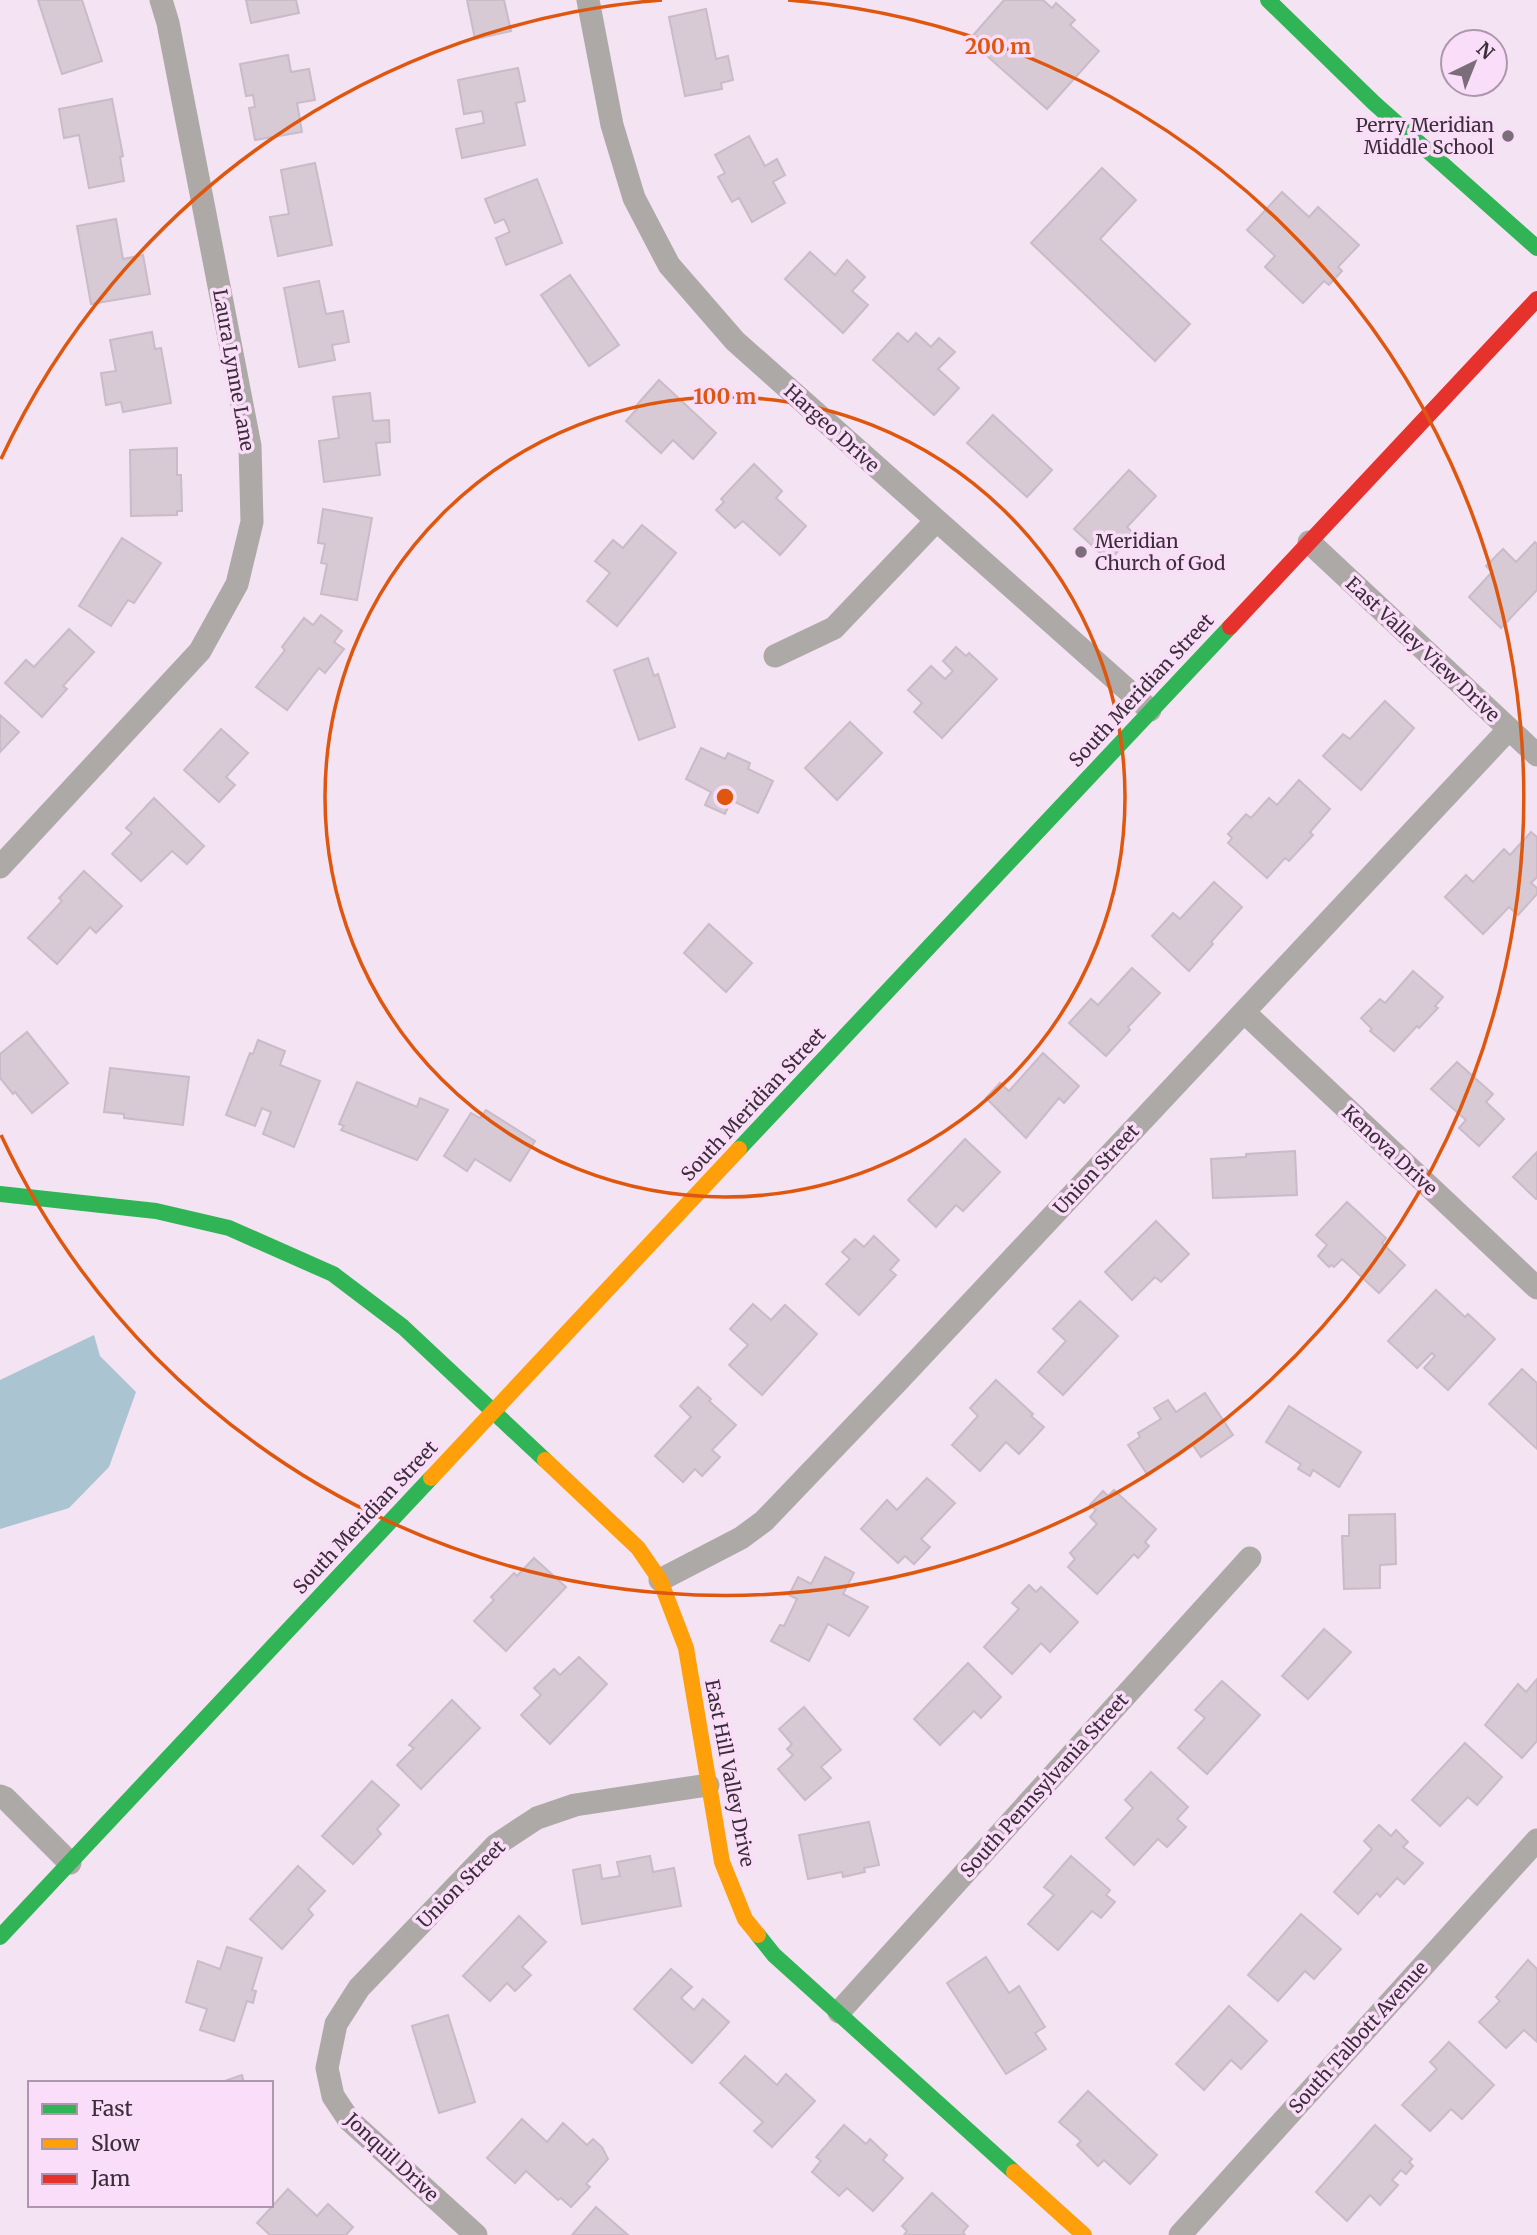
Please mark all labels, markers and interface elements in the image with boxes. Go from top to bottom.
north arrow [1439,28,1509,98]
text: 200 m [965,33,1031,60]
text: N [1472,37,1499,64]
place label: Perry Meridian Middle School [1356,113,1494,159]
marker: Perry Meridian Middle School [1500,128,1516,144]
street label: Laura Lynne Lane [208,287,260,453]
street label: Hargeo Drive [779,379,885,477]
text: 100 m [694,383,756,410]
place label: Meridian Church of God [1095,529,1226,575]
marker: Meridian Church of God [1073,544,1089,560]
street label: East Valley View Drive [1341,571,1505,727]
street label: South Meridian Street [1064,608,1219,772]
centre of rings [713,785,737,809]
street label: South Meridian Street [676,1022,831,1186]
street label: Kenova Drive [1337,1100,1443,1200]
street label: Union Street [1048,1118,1144,1219]
street label: South Meridian Street [288,1435,443,1599]
street label: East Hill Valley Drive [700,1677,760,1869]
street label: South Pennsylvania Street [955,1687,1134,1882]
street label: Union Street [412,1835,510,1933]
street label: South Talbott Avenue [1283,1956,1433,2118]
legend [28,2081,273,2207]
text: Fast [91,2095,133,2122]
street label: Jonquil Drive [340,2107,444,2206]
text: Slow [91,2130,140,2157]
text: Jam [90,2165,130,2192]

